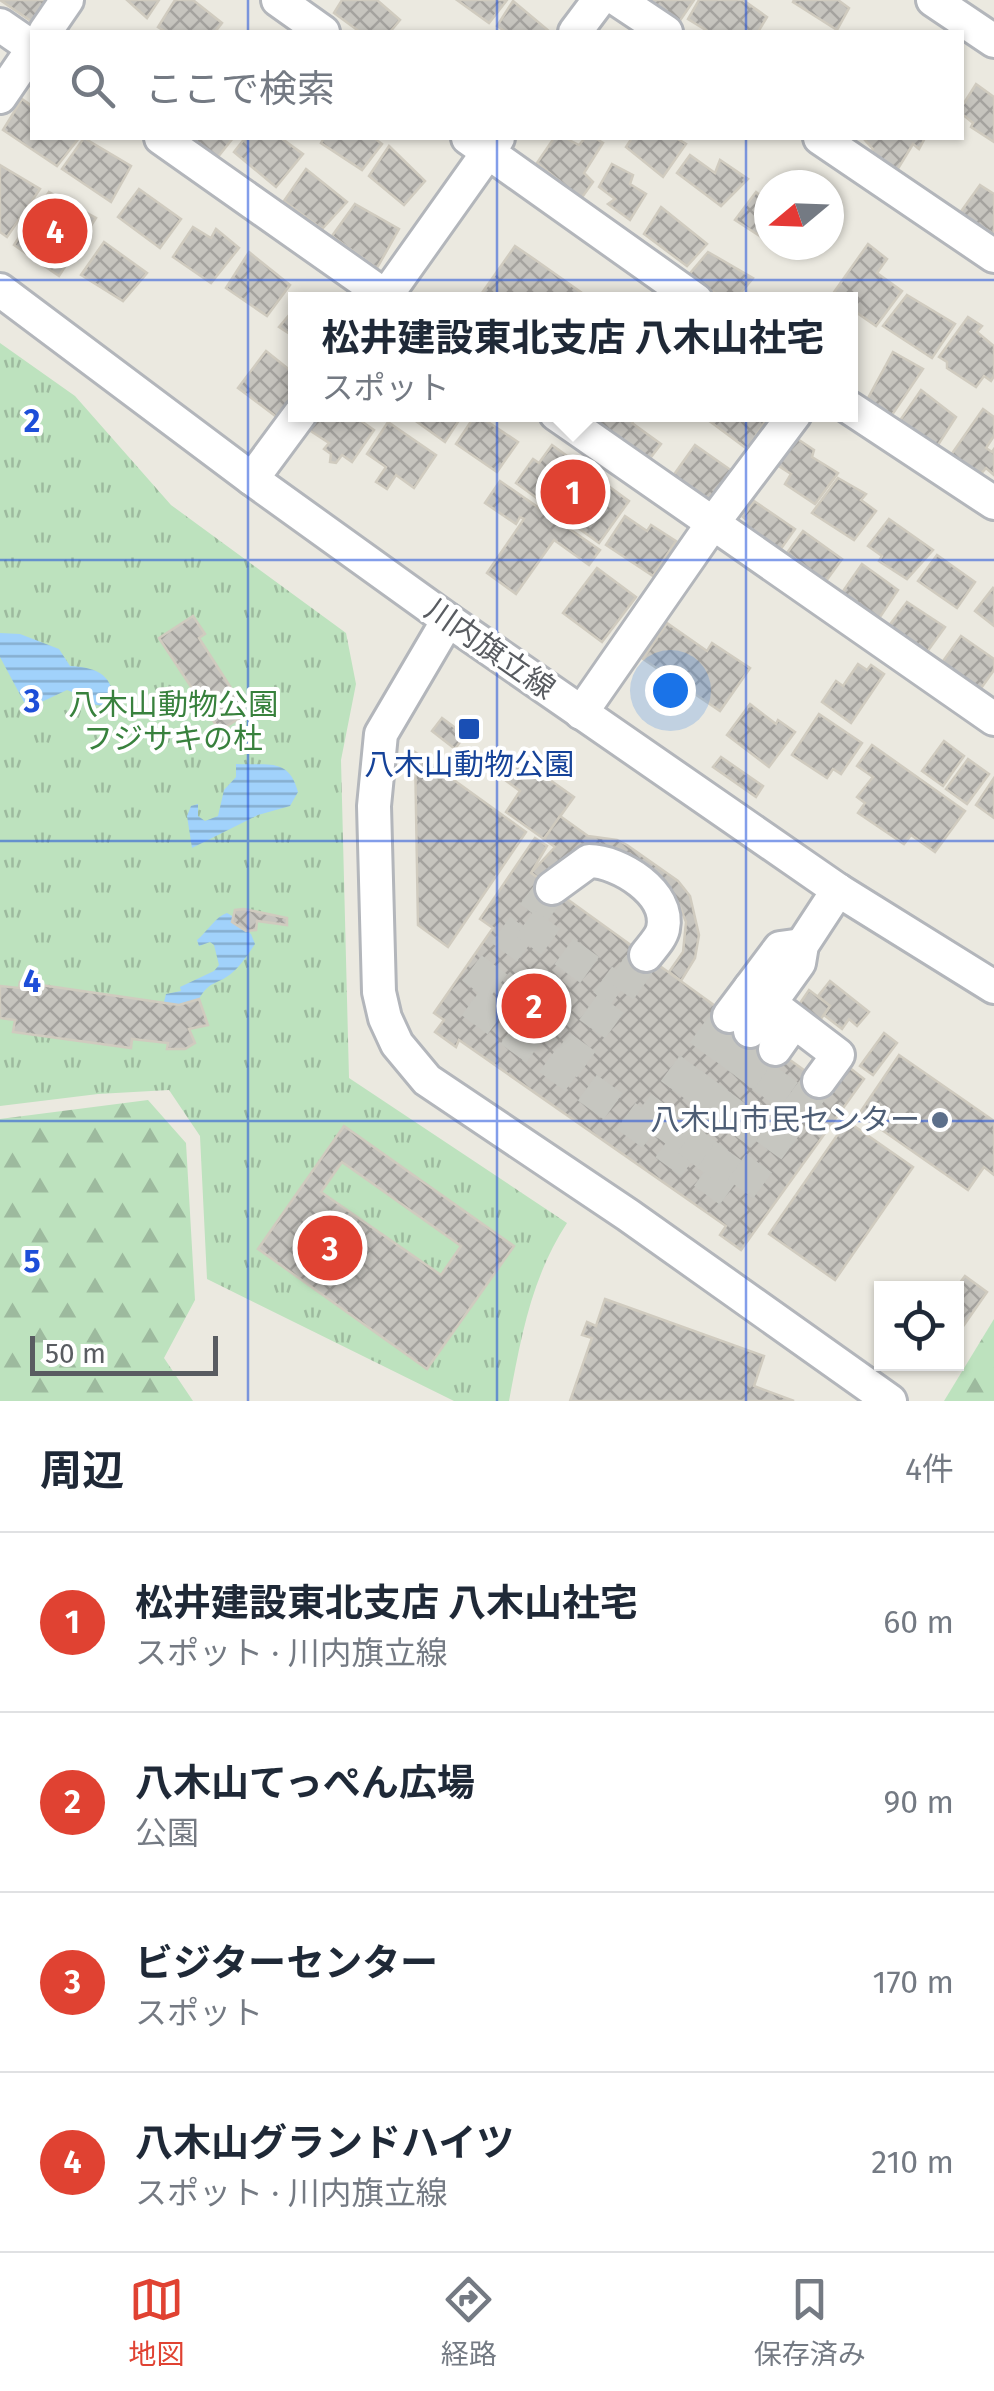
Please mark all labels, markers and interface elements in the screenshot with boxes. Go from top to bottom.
search box [30,30,964,140]
icon: search [65,58,120,113]
text: ここで検索 [145,66,335,112]
north arrow [754,170,844,260]
pin: 4 [22,194,88,268]
popup [288,292,858,422]
text: 松井建設東北支店 八木山社宅 [321,315,825,361]
text: スポット [321,369,450,407]
text: 2 [24,402,40,440]
pin: 1 [540,454,606,530]
street label: 川内旗立線 [418,591,562,707]
your location [645,665,696,716]
text: 3 [23,682,40,720]
park label: 八木山動物公園 フジサキの杜 [68,687,278,757]
marker: 八木山動物公園 [456,716,482,742]
place label: 八木山動物公園 [364,747,574,783]
text: 4 [23,962,41,1000]
pin: 2 [502,968,566,1044]
place label: 八木山市民センター [650,1102,920,1138]
marker: 八木山市民センター [929,1109,951,1131]
pin: 3 [298,1210,362,1286]
text: 5 [23,1242,41,1280]
map controls [874,1281,964,1371]
button: locate [874,1281,964,1371]
scale bar [30,1331,218,1376]
text: 50 m [45,1337,106,1370]
text: 周辺 [40,1446,124,1496]
text: 4件 [905,1450,954,1488]
text: 松井建設東北支店 八木山社宅 [135,1580,638,1626]
text: 1 [65,1603,80,1641]
text: 60 m [883,1603,954,1641]
text: スポット · 川内旗立線 [135,1634,448,1672]
text: 八木山てっぺん広場 [135,1760,475,1806]
text: 2 [64,1783,81,1821]
text: 90 m [883,1783,954,1821]
text: 公園 [135,1814,199,1852]
text: ビジターセンター [135,1940,438,1986]
text: 3 [64,1963,81,2001]
text: 170 m [873,1963,954,2001]
text: スポット [135,1994,263,2032]
text: 八木山グランドハイツ [135,2120,514,2166]
text: 4 [63,2143,82,2181]
text: 210 m [871,2143,954,2181]
text: スポット · 川内旗立線 [135,2174,448,2212]
tab: 地図 [128,2272,184,2372]
tab: 経路 [441,2272,497,2372]
tab: 保存済み [754,2272,866,2372]

